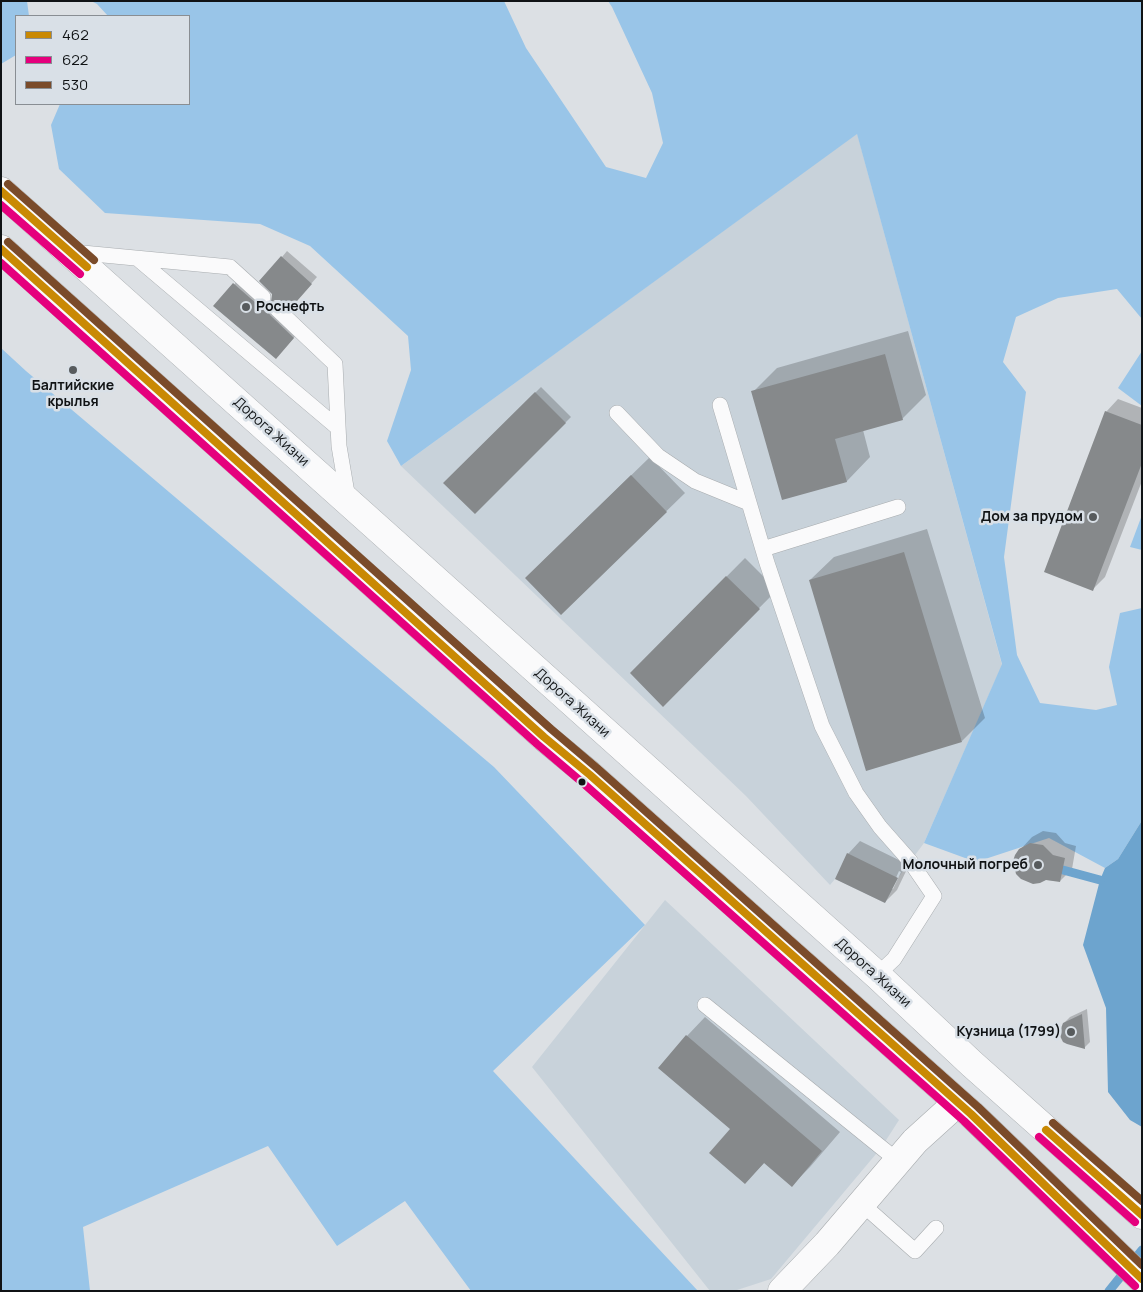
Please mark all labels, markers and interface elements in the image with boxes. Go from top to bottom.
legend [15,15,190,105]
text: 462 [62,24,89,45]
text: 622 [62,49,88,70]
text: 530 [62,74,88,95]
place label: Роснефть [256,299,325,315]
marker: Роснефть [240,301,252,313]
marker: Балтийские крылья [67,364,79,376]
place label: Балтийские крылья [32,378,114,411]
street label: Дорога Жизни [230,394,312,470]
place label: Дом за прудом [981,509,1083,525]
marker: Дом за прудом [1087,511,1099,523]
street label: Дорога Жизни [531,665,613,741]
unlabelled marker [577,777,587,787]
place label: Молочный погреб [903,857,1028,873]
marker: Молочный погреб [1032,859,1044,871]
street label: Дорога Жизни [832,935,914,1011]
place label: Кузница (1799) [957,1024,1061,1040]
marker: Кузница (1799) [1065,1026,1077,1038]

